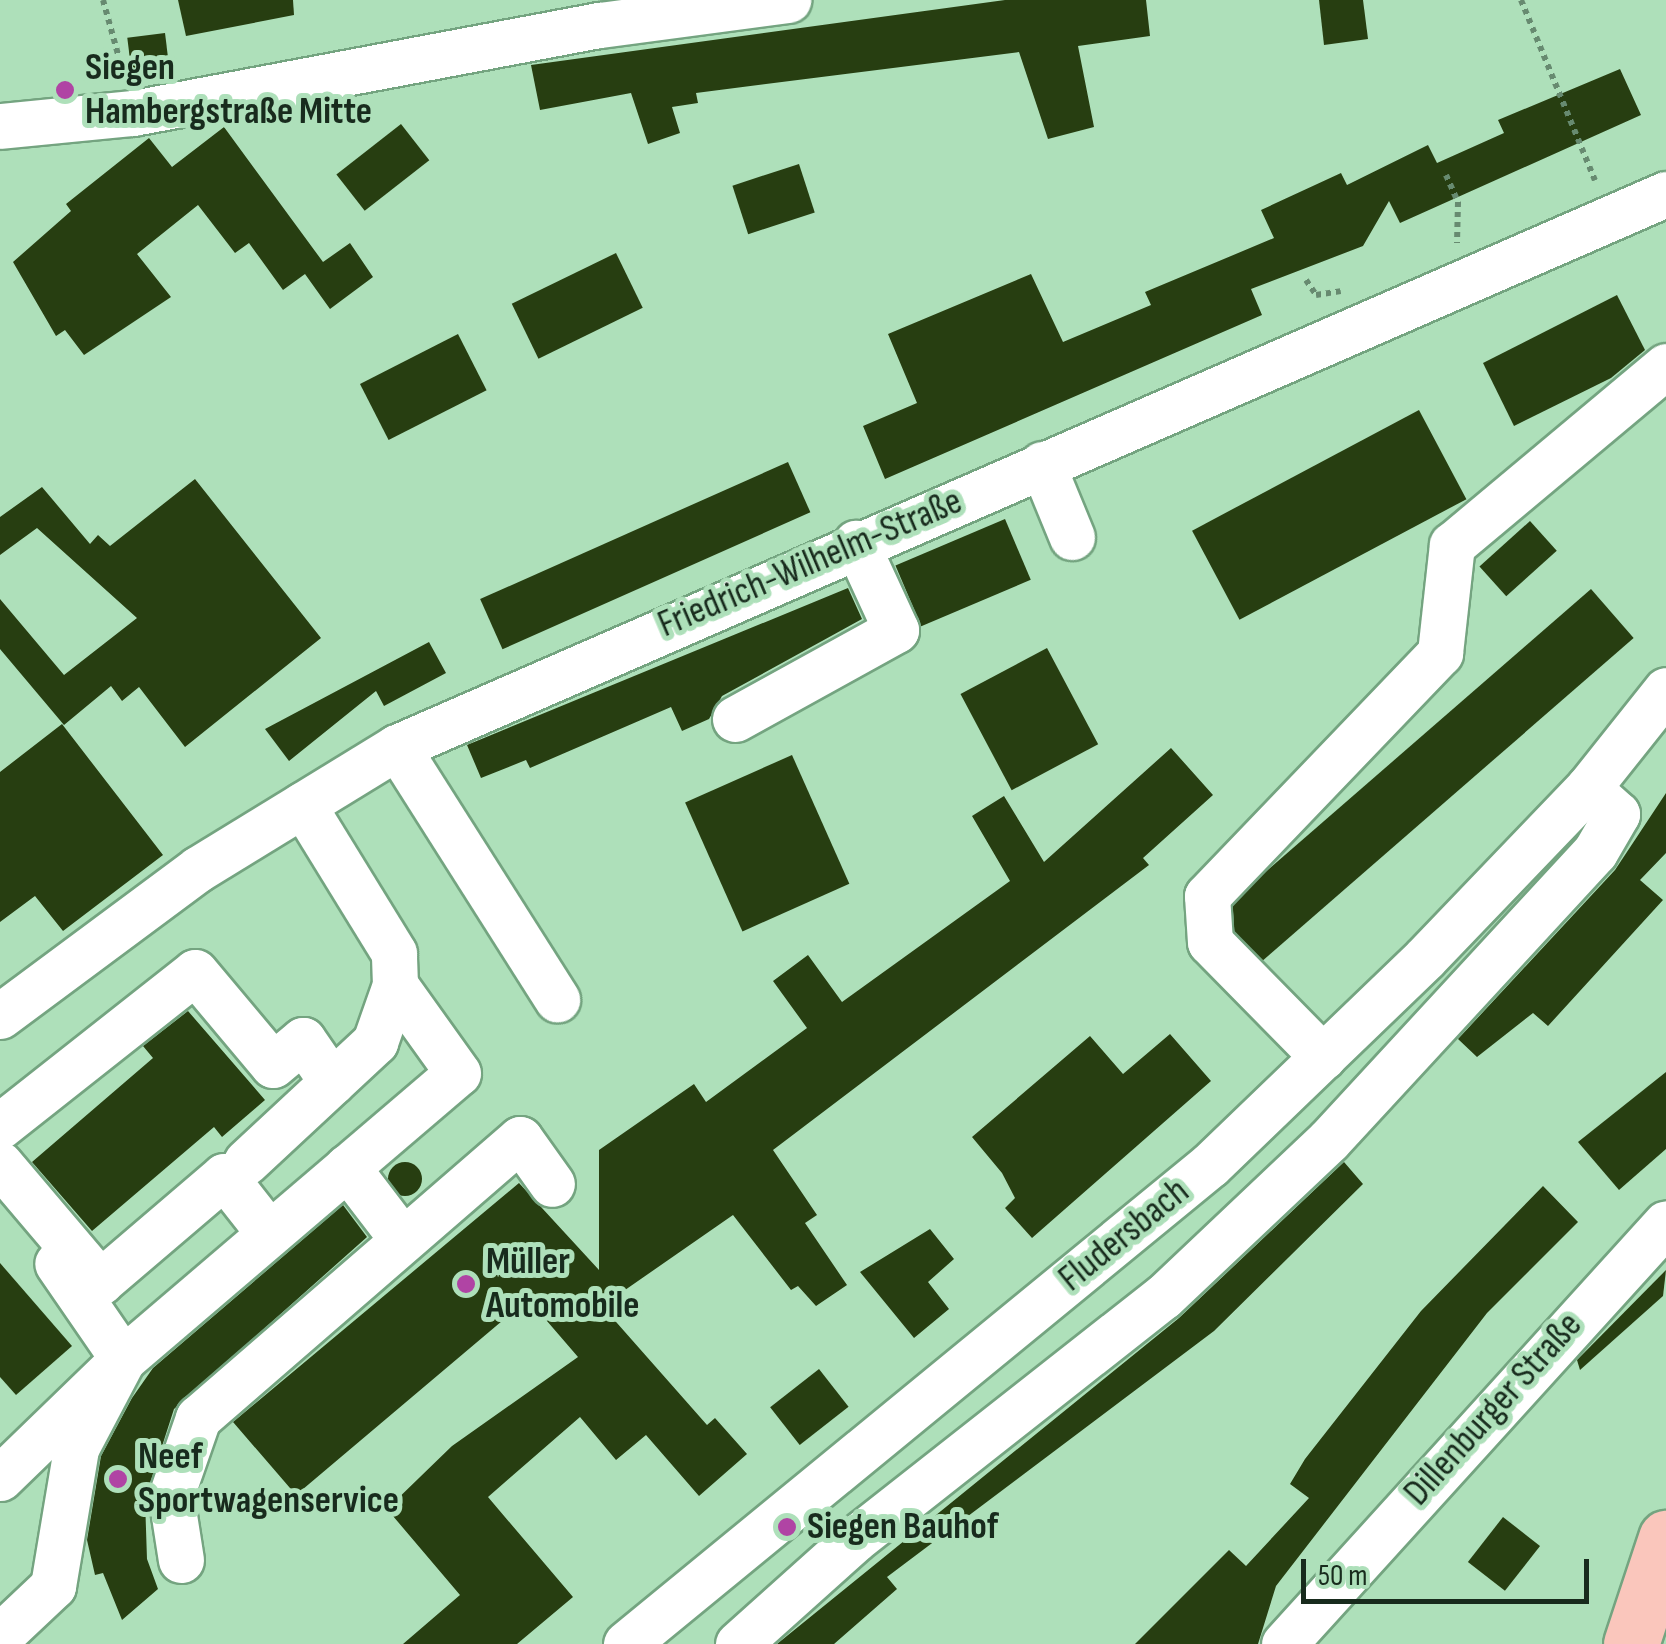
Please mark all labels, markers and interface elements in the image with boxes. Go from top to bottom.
place label: Siegen Hambergstraße Mitte [85,45,372,134]
marker: Siegen Hambergstraße Mitte [54,79,76,101]
street label: Friedrich-Wilhelm-Straße [651,478,969,648]
street label: Fludersbach [1050,1169,1198,1301]
place label: Müller Automobile [486,1239,639,1328]
marker: Müller Automobile [455,1273,477,1295]
street label: Dillenburger Straße [1394,1303,1592,1515]
place label: Neef Sportwagenservice [138,1434,399,1524]
marker: Neef Sportwagenservice [107,1468,129,1490]
place label: Siegen Bauhof [807,1504,999,1550]
marker: Siegen Bauhof [776,1516,798,1538]
scale bar [1306,1539,1594,1601]
text: 50 m [1318,1558,1367,1594]

